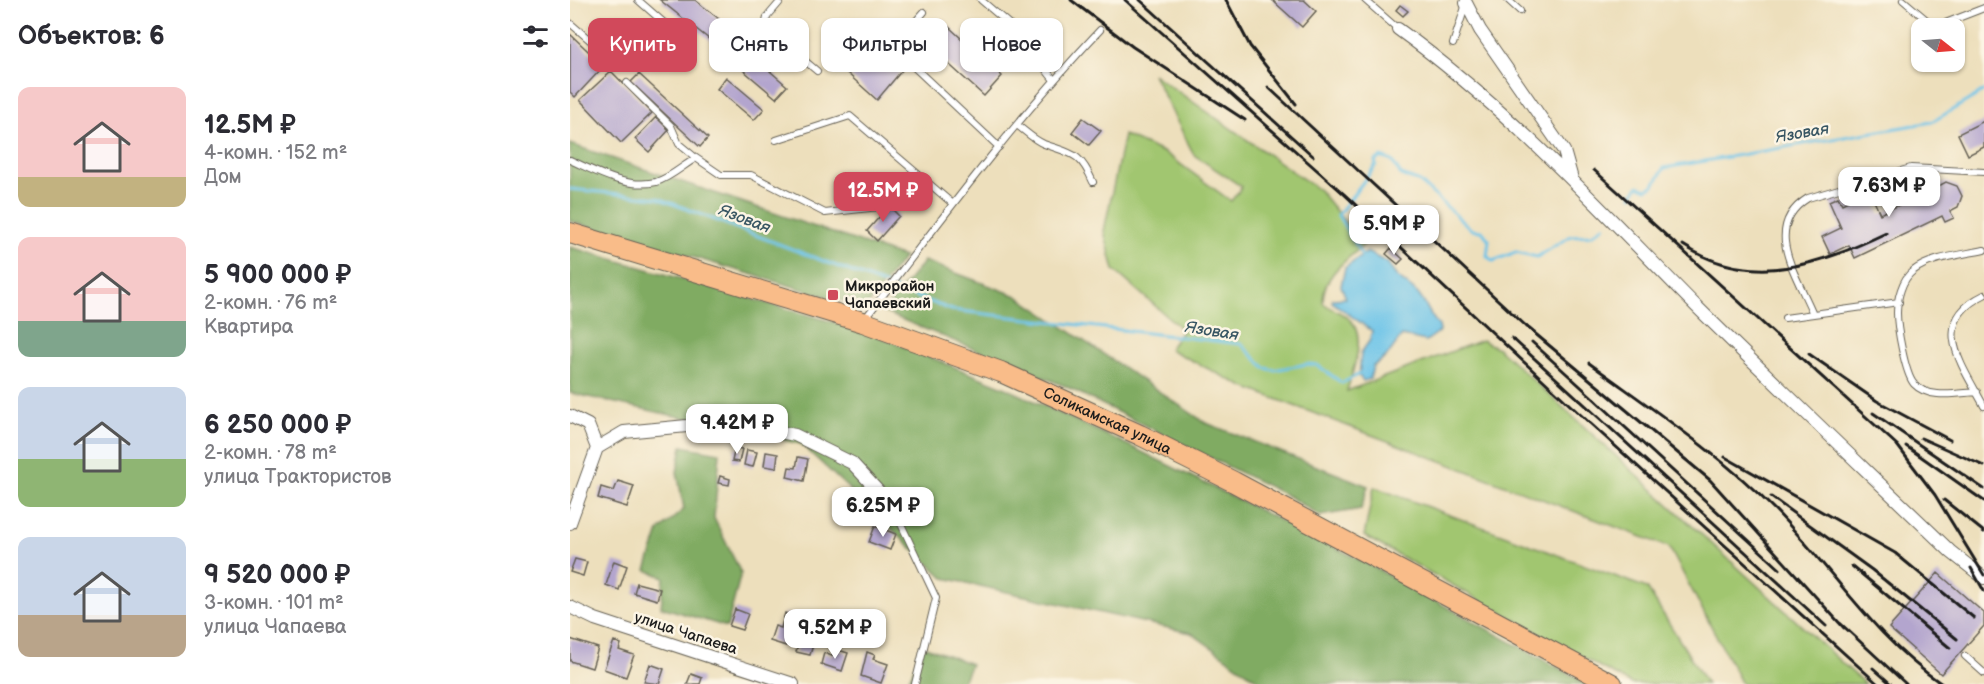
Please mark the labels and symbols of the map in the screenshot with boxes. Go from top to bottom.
north arrow [1911,18,1965,72]
water label: Язовая [1773,119,1831,148]
pin: 7.63M ₽ [1834,167,1944,218]
pin: 12.5M ₽ [828,172,938,223]
water label: Язовая [715,200,773,238]
pin: 5.9M ₽ [1345,205,1443,256]
place label: Микрорайон Чапаевский [845,277,934,313]
marker: Микрорайон Чапаевский [826,288,840,302]
water label: Язовая [1183,318,1240,345]
street label: Соликамская улица [1040,383,1175,459]
pin: 9.42M ₽ [682,404,792,455]
pin: 6.25M ₽ [828,487,938,538]
street label: улица Чапаева [632,608,740,659]
pin: 9.52M ₽ [780,609,890,660]

